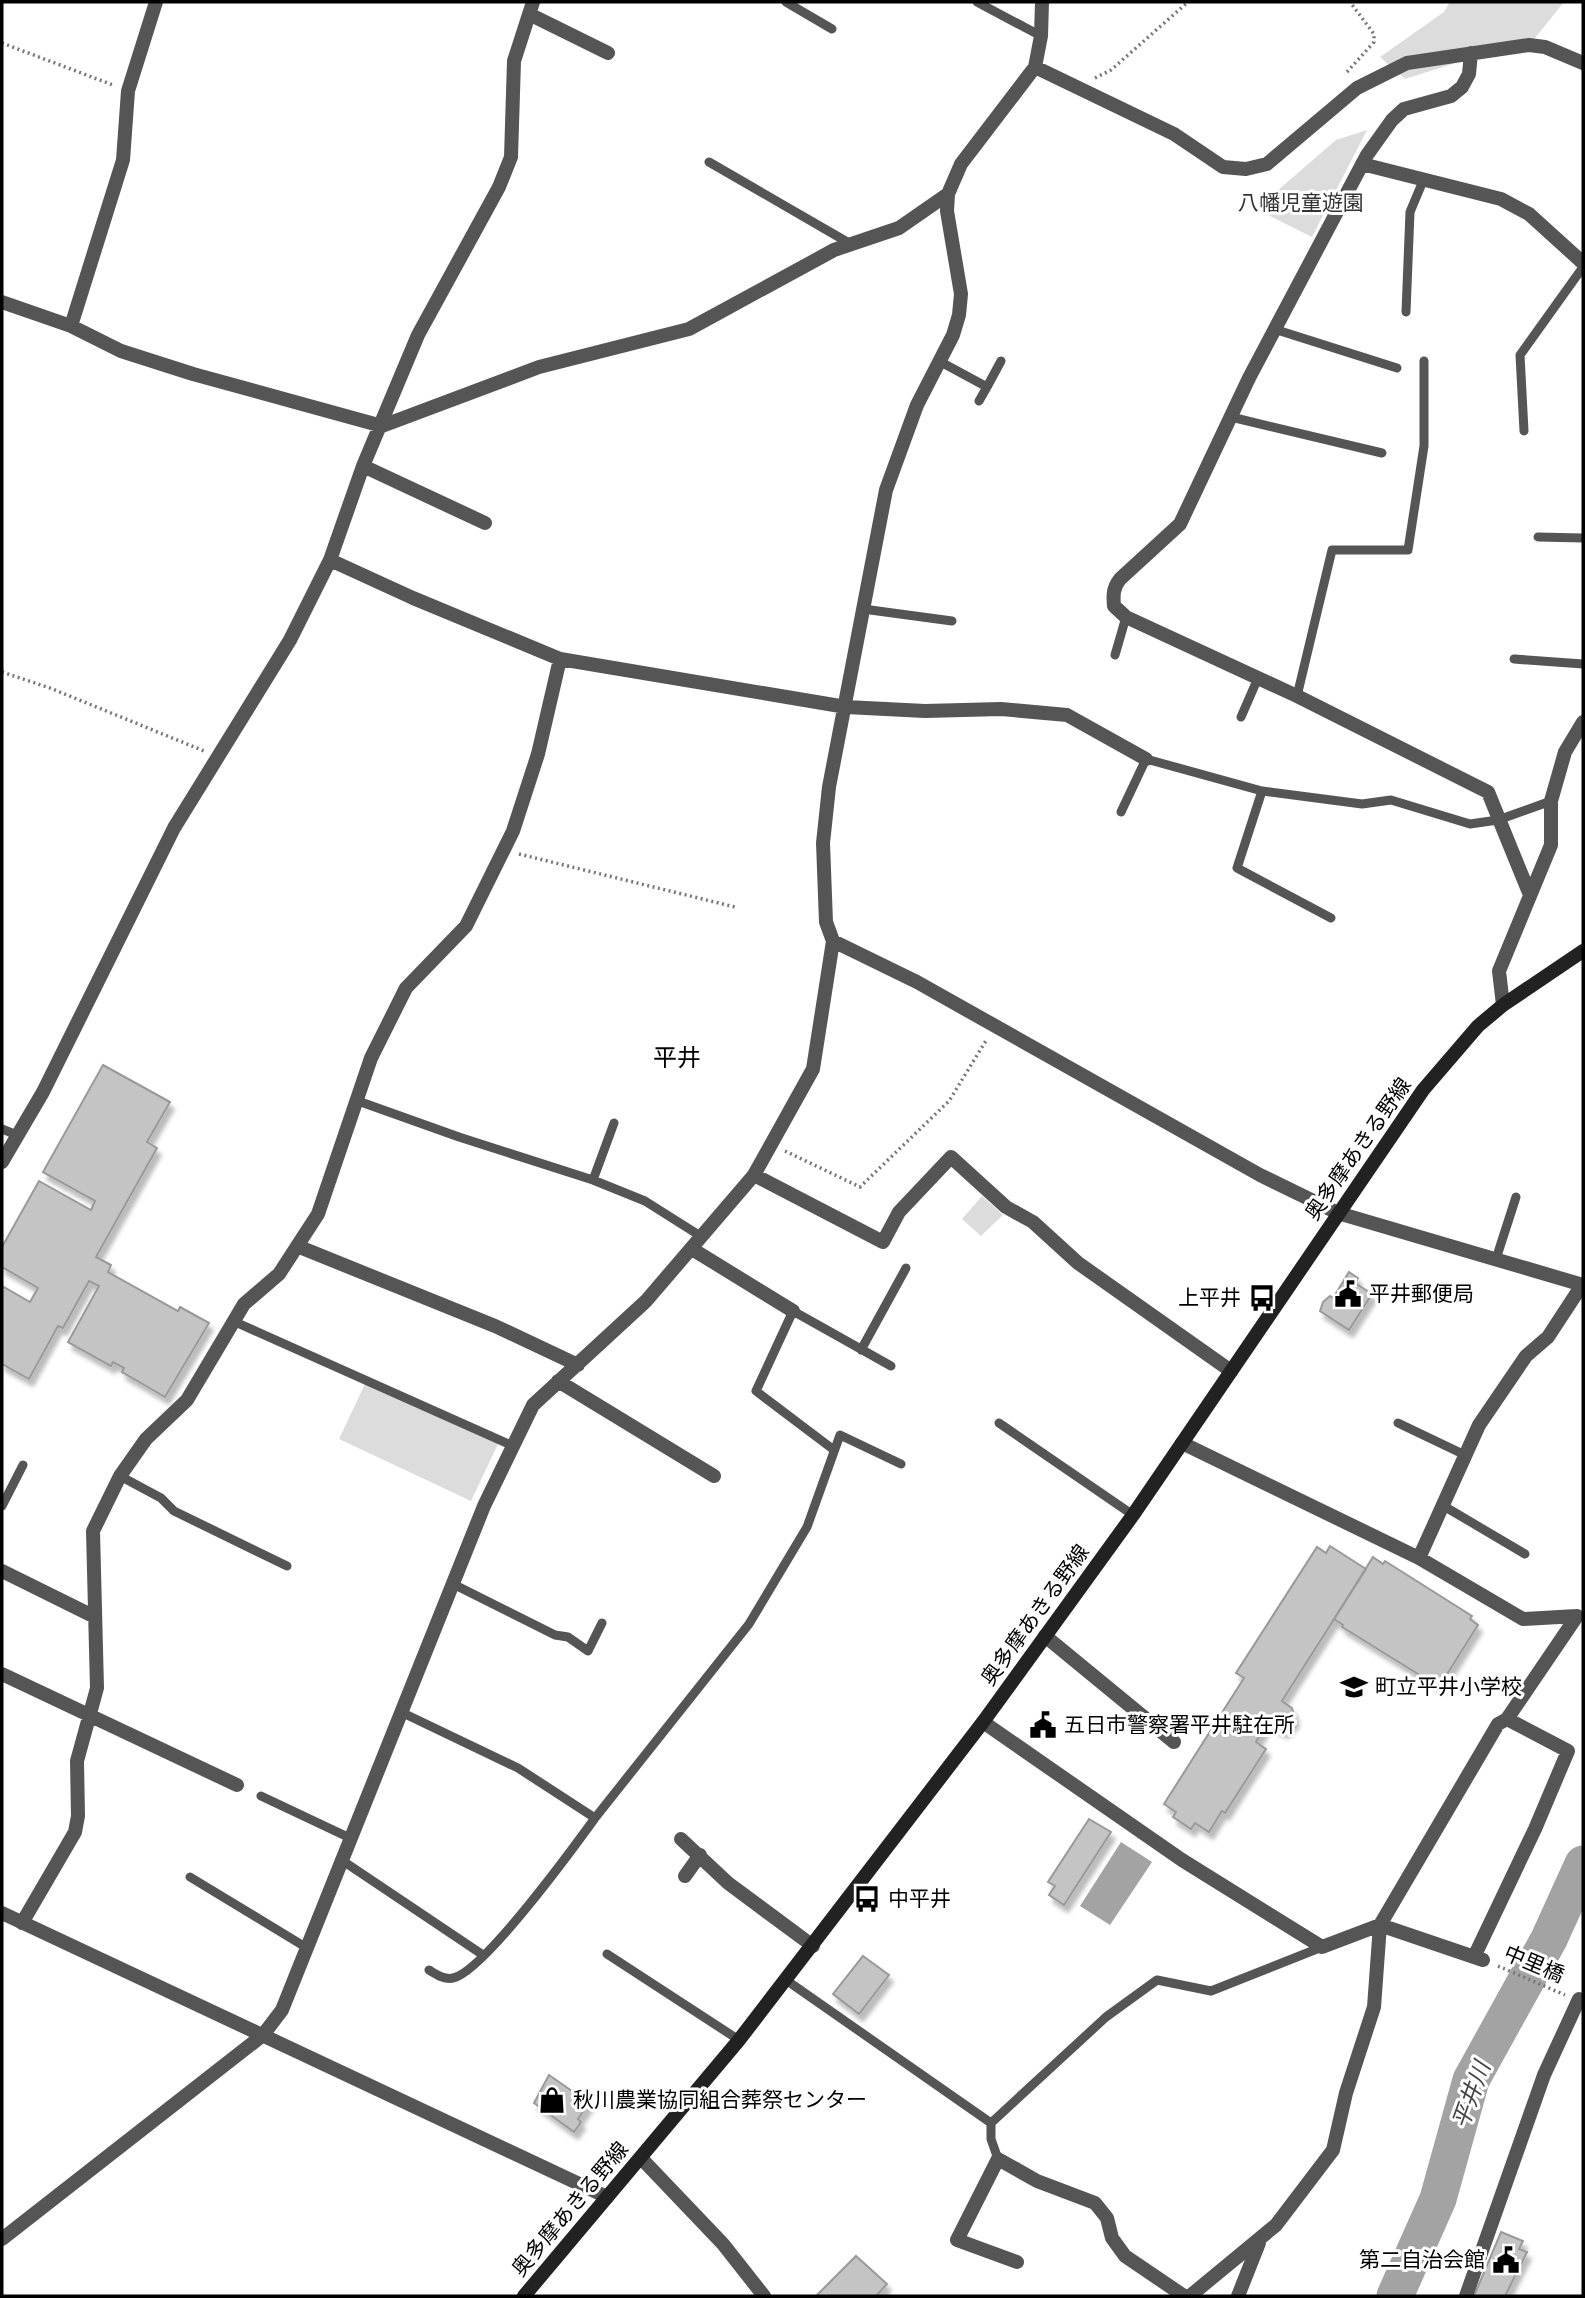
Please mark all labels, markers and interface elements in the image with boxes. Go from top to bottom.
park label: 八幡児童遊園 [1238,189,1364,214]
district label: 平井 [653,1042,701,1071]
street label: 奥多摩あきる野線 [1298,1072,1415,1224]
public building icon: 平井郵便局 [1333,1279,1363,1309]
place label: 平井郵便局 [1369,1280,1474,1305]
bus stop icon: 上平井 [1247,1283,1277,1313]
place label: 上平井 [1178,1284,1241,1309]
street label: 奥多摩あきる野線 [974,1539,1093,1689]
school or university icon: 町立平井小学校 [1339,1672,1369,1702]
place label: 町立平井小学校 [1375,1673,1522,1698]
public building icon: 五日市警察署平井駐在所 [1028,1710,1058,1740]
place label: 五日市警察署平井駐在所 [1064,1711,1295,1736]
bus stop icon: 中平井 [852,1884,882,1914]
place label: 中平井 [888,1885,951,1910]
street label: 中里橋 [1501,1939,1568,1986]
water label: 平井川 [1445,2055,1496,2132]
shop icon: 秋川農業協同組合葬祭センター [537,2085,567,2115]
place label: 秋川農業協同組合葬祭センター [573,2086,867,2111]
street label: 奥多摩あきる野線 [505,2136,632,2280]
public building icon: 第二自治会館 [1491,2245,1521,2275]
place label: 第二自治会館 [1359,2246,1485,2271]

